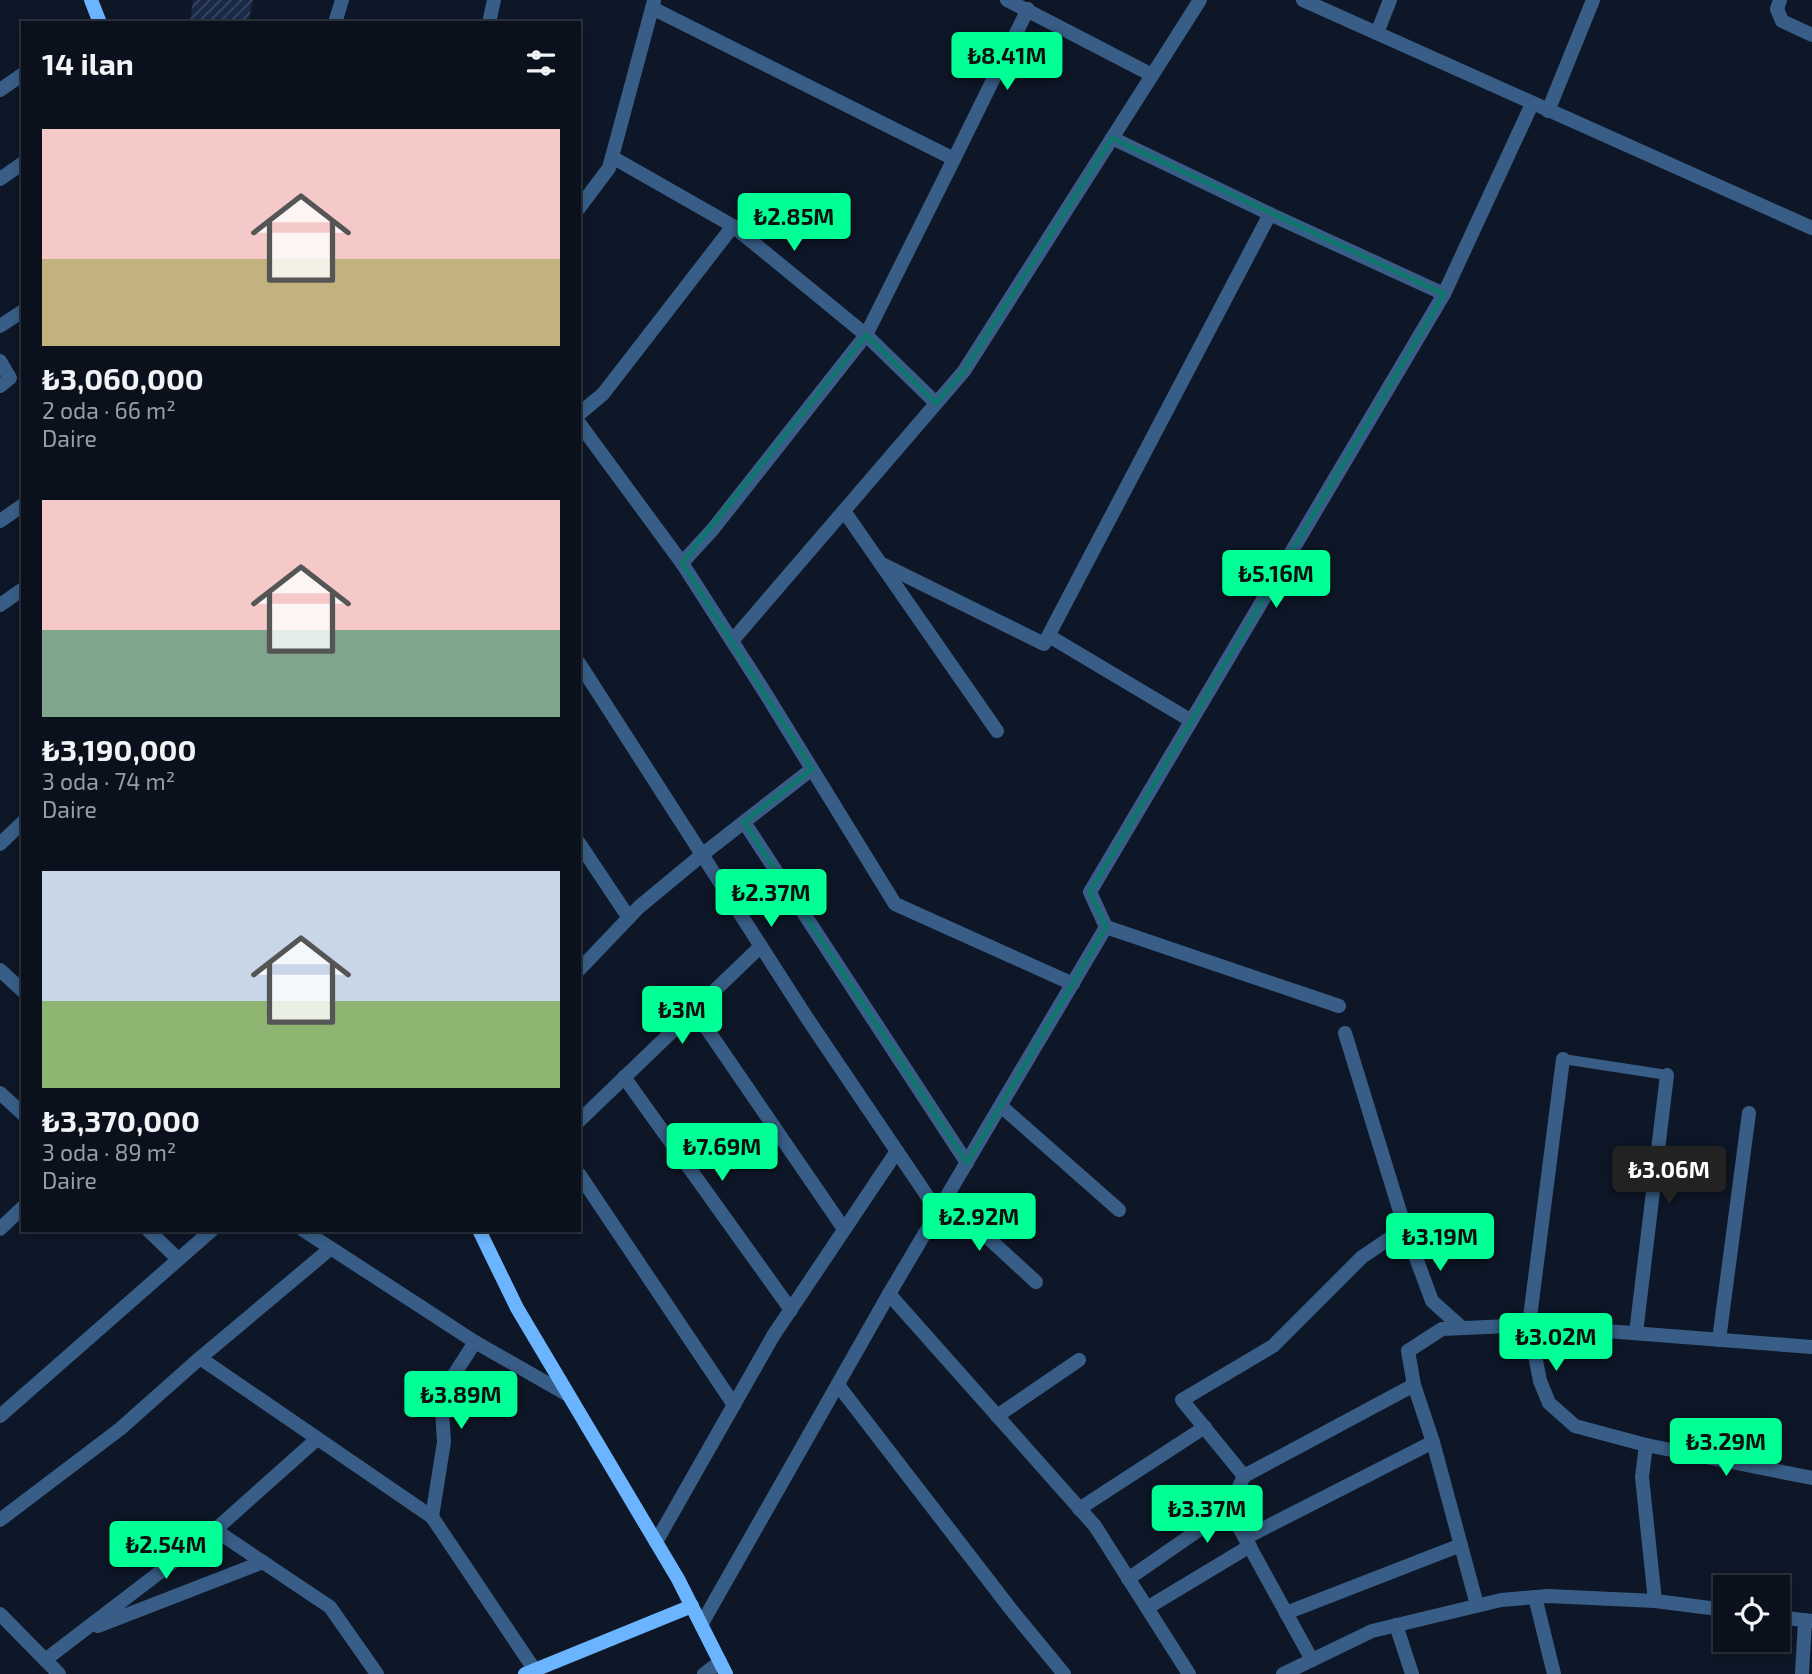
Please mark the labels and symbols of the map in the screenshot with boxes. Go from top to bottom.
pin: ₺8.41M [950,32,1064,92]
pin: ₺2.85M [737,194,851,253]
pin: ₺5.16M [1219,550,1333,610]
pin: ₺2.37M [714,870,828,929]
pin: ₺3M [648,986,716,1046]
pin: ₺7.69M [665,1124,779,1183]
pin: ₺3.06M [1612,1146,1726,1206]
pin: ₺2.92M [922,1194,1036,1253]
pin: ₺3.19M [1383,1214,1497,1273]
pin: ₺3.02M [1499,1314,1613,1373]
pin: ₺3.89M [404,1372,518,1431]
pin: ₺3.29M [1669,1418,1783,1478]
pin: ₺3.37M [1150,1486,1264,1545]
pin: ₺2.54M [109,1522,223,1581]

